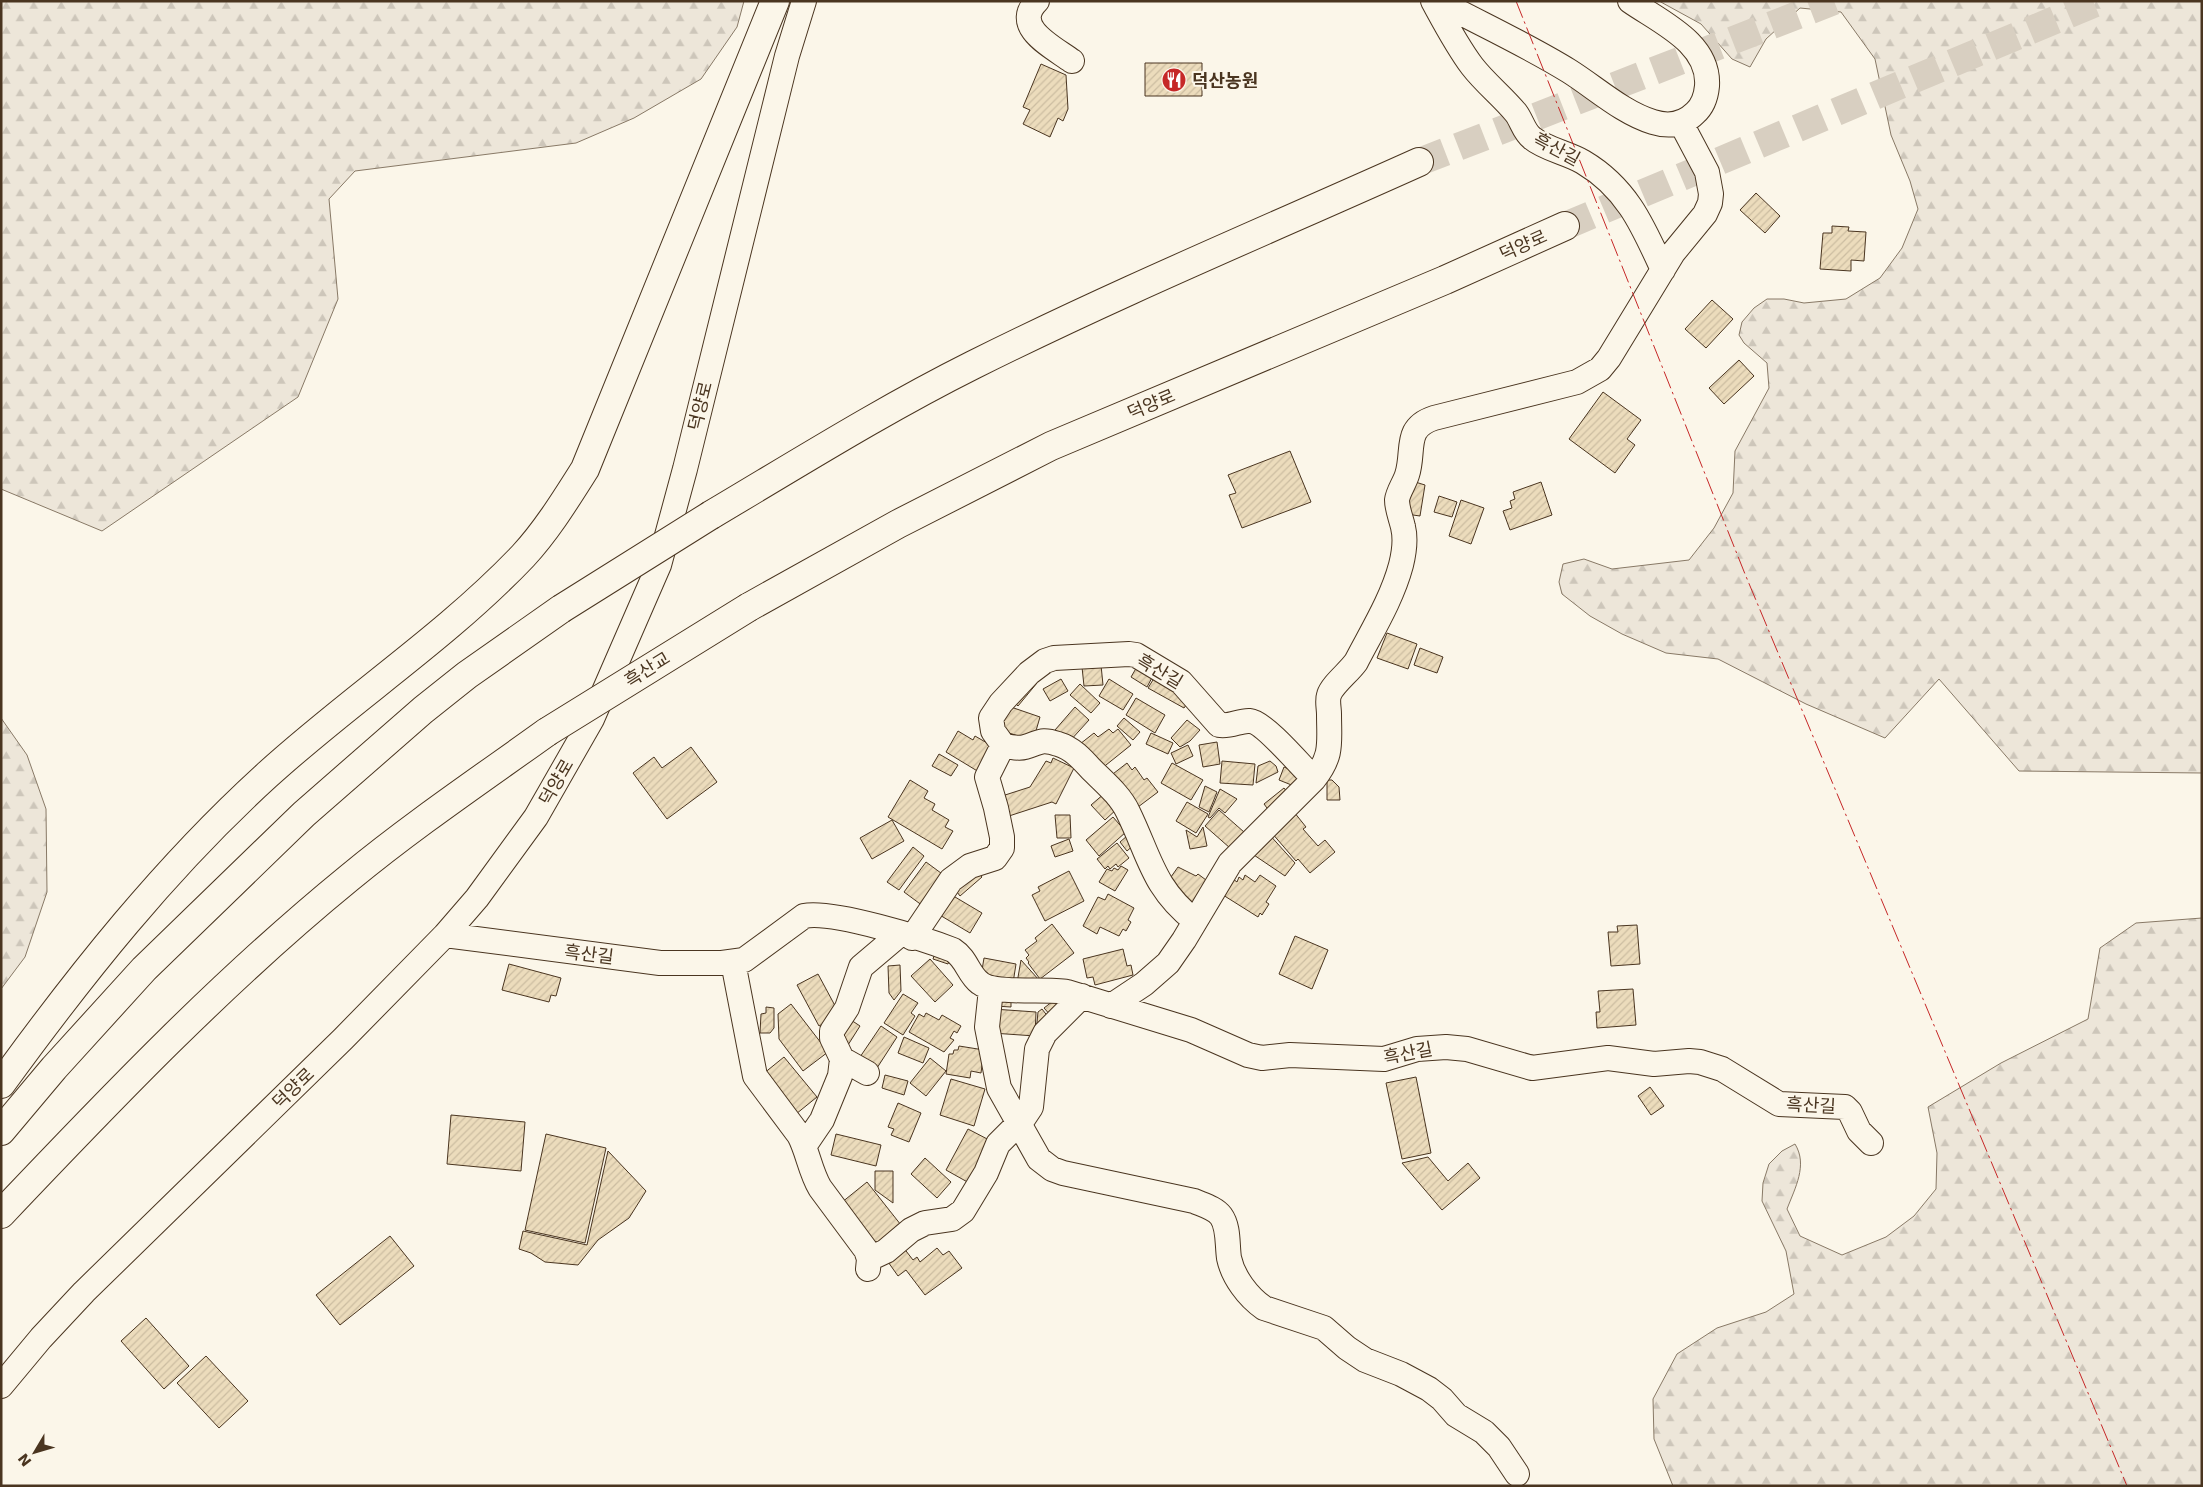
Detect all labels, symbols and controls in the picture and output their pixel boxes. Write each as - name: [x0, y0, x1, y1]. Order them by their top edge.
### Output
- restaurant icon: 덕산농원: [1161, 67, 1187, 93]
- place label: 덕산농원: [1192, 70, 1258, 91]
- street label: 흑산길: [1530, 128, 1584, 170]
- street label: 덕양로: [1496, 225, 1550, 265]
- street label: 덕양로: [684, 379, 716, 433]
- street label: 덕양로: [1124, 385, 1178, 423]
- street label: 흑산교: [620, 647, 674, 691]
- street label: 흑산길: [1133, 649, 1187, 693]
- street label: 덕양로: [534, 755, 578, 809]
- street label: 흑산길: [563, 941, 615, 967]
- street label: 흑산길: [1382, 1038, 1434, 1068]
- street label: 덕양로: [268, 1063, 318, 1113]
- street label: 흑산길: [1786, 1093, 1836, 1117]
- north arrow: [10, 1427, 60, 1477]
- text: N: [15, 1450, 35, 1470]

